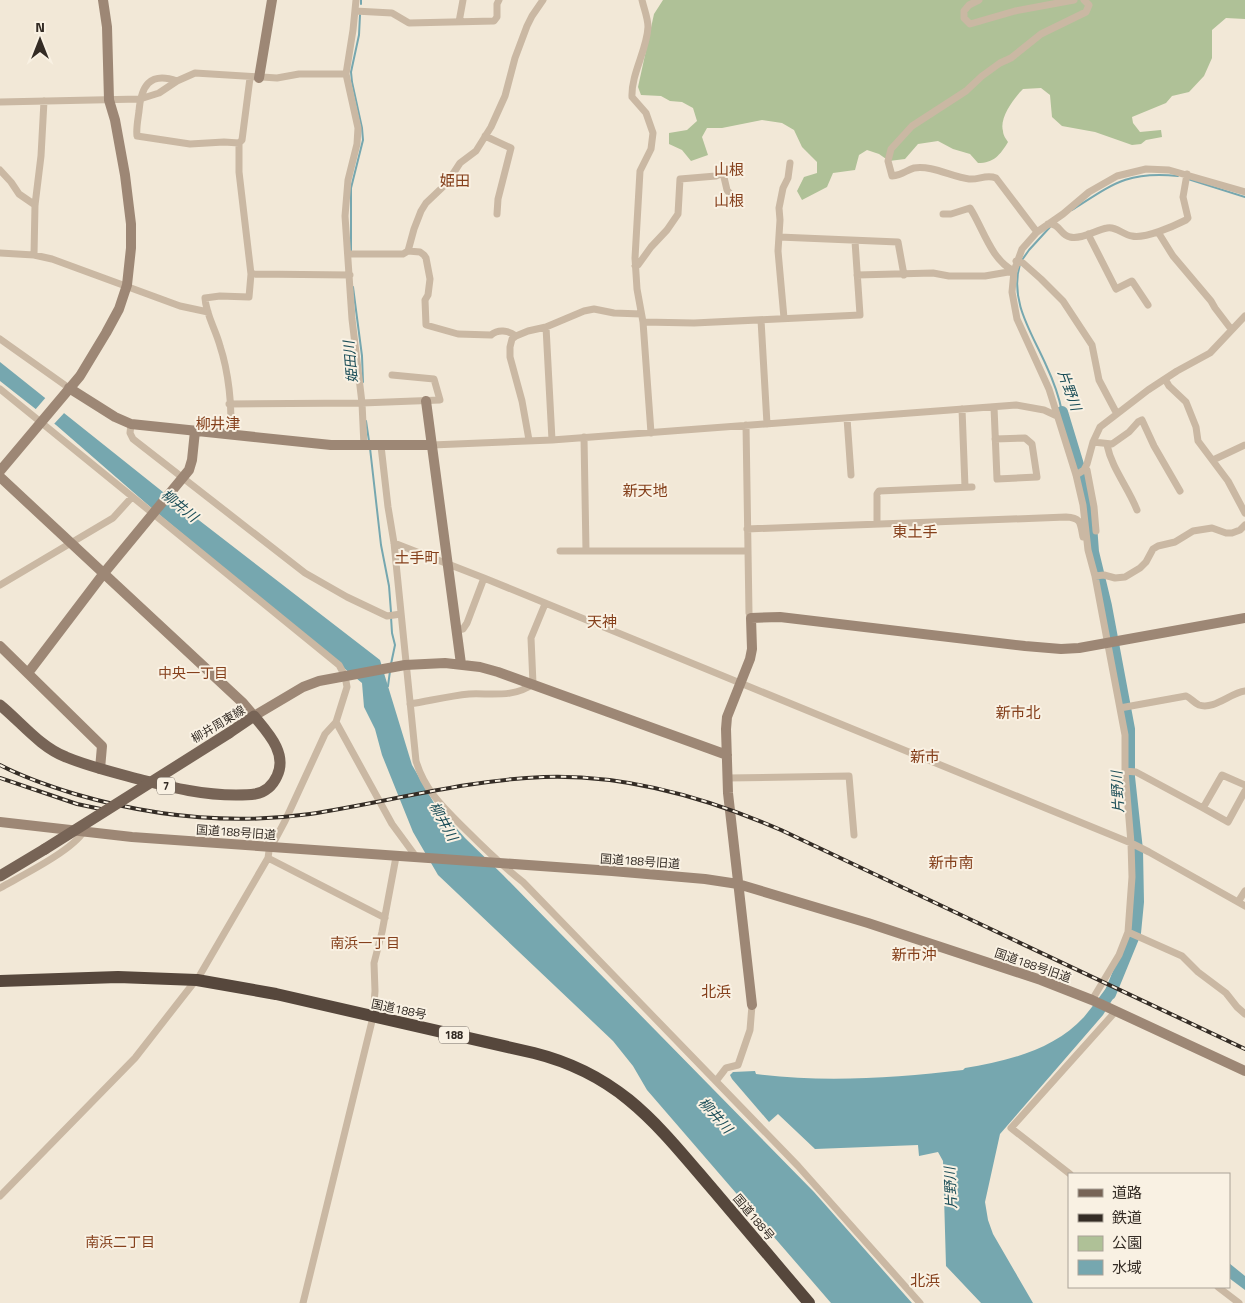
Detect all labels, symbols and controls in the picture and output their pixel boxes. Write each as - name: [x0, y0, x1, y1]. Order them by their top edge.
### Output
- north arrow: [15, 15, 65, 65]
- text: N: [35, 16, 45, 37]
- district label: 山根: [714, 158, 744, 181]
- district label: 姫田: [440, 169, 470, 192]
- district label: 山根: [714, 189, 744, 212]
- water label: 姫田川: [338, 338, 362, 384]
- water label: 片野川: [1053, 367, 1088, 415]
- district label: 柳井津: [195, 412, 241, 435]
- district label: 新天地: [622, 479, 668, 502]
- water label: 柳井川: [157, 484, 204, 528]
- district label: 東土手: [892, 520, 938, 543]
- district label: 土手町: [394, 546, 440, 569]
- district label: 天神: [587, 610, 617, 633]
- district label: 中央一丁目: [158, 662, 228, 683]
- street label: 柳井周東線: [187, 700, 249, 748]
- district label: 新市北: [995, 701, 1041, 724]
- district label: 新市: [910, 745, 940, 768]
- water label: 片野川: [1105, 768, 1129, 814]
- road number: 7: [157, 778, 175, 794]
- water label: 柳井川: [425, 798, 464, 846]
- street label: 国道188号旧道: [195, 820, 277, 844]
- street label: 国道188号旧道: [599, 849, 681, 873]
- district label: 新市南: [928, 851, 974, 874]
- district label: 南浜一丁目: [330, 932, 400, 953]
- district label: 新市沖: [891, 943, 937, 966]
- street label: 国道188号旧道: [992, 943, 1074, 987]
- district label: 北浜: [701, 980, 731, 1003]
- street label: 国道188号: [370, 994, 428, 1024]
- road number: 188: [439, 1026, 469, 1044]
- water label: 柳井川: [694, 1092, 739, 1139]
- water label: 片野川: [938, 1164, 962, 1210]
- legend: [1068, 1173, 1230, 1288]
- text: 道路: [1112, 1181, 1142, 1204]
- street label: 国道188号: [729, 1189, 779, 1245]
- text: 鉄道: [1112, 1206, 1142, 1229]
- district label: 南浜二丁目: [85, 1231, 155, 1252]
- text: 公園: [1112, 1231, 1142, 1254]
- text: 水域: [1112, 1256, 1142, 1279]
- district label: 北浜: [910, 1269, 940, 1292]

